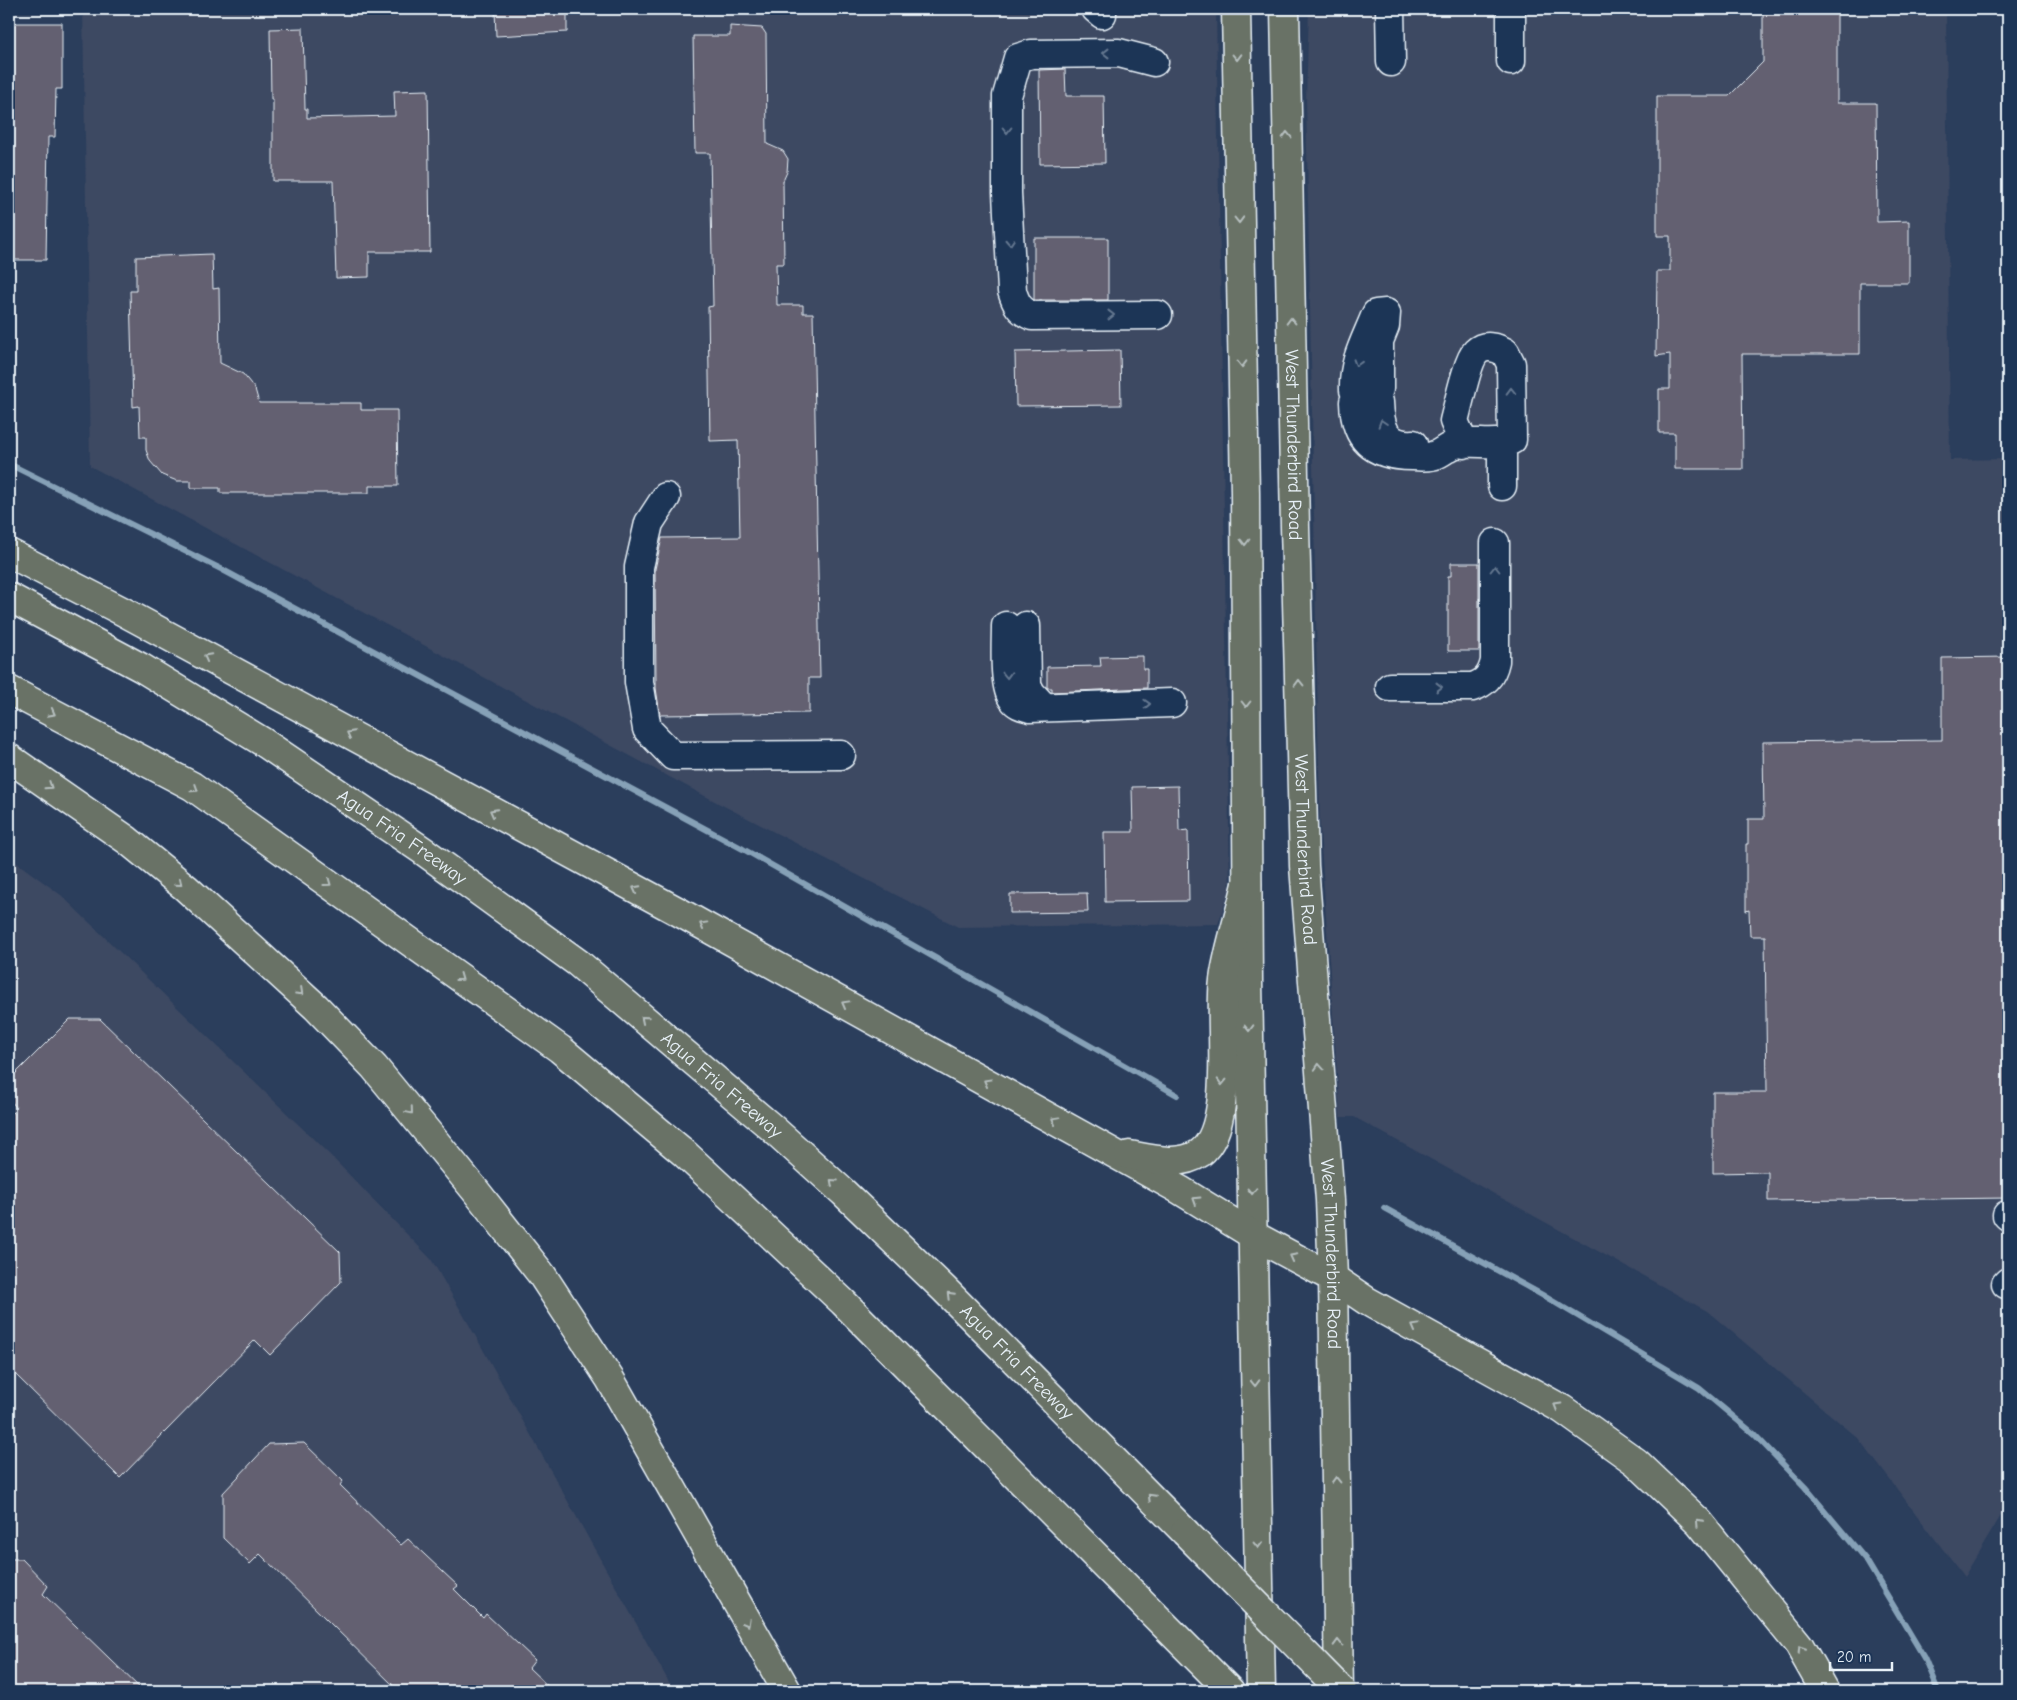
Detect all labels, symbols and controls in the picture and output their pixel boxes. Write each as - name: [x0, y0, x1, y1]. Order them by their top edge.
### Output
- one-way arrow: [1102, 48, 1110, 58]
- one-way arrow: [1232, 54, 1242, 62]
- one-way arrow: [1002, 126, 1012, 134]
- one-way arrow: [1282, 131, 1293, 139]
- one-way arrow: [1234, 216, 1244, 224]
- one-way arrow: [1004, 238, 1015, 246]
- one-way arrow: [1108, 310, 1115, 320]
- one-way arrow: [1286, 316, 1296, 324]
- street label: West Thunderbird Road: [1281, 349, 1306, 541]
- one-way arrow: [1352, 358, 1362, 367]
- one-way arrow: [1237, 360, 1247, 368]
- one-way arrow: [1506, 387, 1516, 395]
- one-way arrow: [1378, 420, 1388, 428]
- one-way arrow: [1240, 538, 1250, 546]
- one-way arrow: [1490, 565, 1500, 573]
- one-way arrow: [203, 653, 212, 663]
- one-way arrow: [1002, 671, 1013, 679]
- one-way arrow: [1294, 678, 1304, 686]
- one-way arrow: [1436, 682, 1443, 692]
- one-way arrow: [1144, 699, 1152, 709]
- one-way arrow: [1241, 701, 1251, 709]
- one-way arrow: [47, 707, 56, 717]
- one-way arrow: [346, 731, 355, 741]
- street label: West Thunderbird Road: [1290, 754, 1321, 946]
- one-way arrow: [43, 780, 53, 789]
- one-way arrow: [190, 783, 199, 792]
- street label: Agua Fria Freeway: [333, 785, 471, 890]
- one-way arrow: [489, 808, 498, 818]
- one-way arrow: [174, 877, 183, 886]
- one-way arrow: [322, 877, 332, 886]
- one-way arrow: [632, 885, 641, 895]
- one-way arrow: [699, 921, 708, 931]
- one-way arrow: [454, 972, 464, 981]
- one-way arrow: [294, 986, 303, 995]
- one-way arrow: [842, 1000, 851, 1010]
- one-way arrow: [640, 1016, 649, 1025]
- one-way arrow: [1243, 1025, 1254, 1033]
- street label: Agua Fria Freeway: [656, 1027, 787, 1143]
- one-way arrow: [1314, 1063, 1325, 1071]
- one-way arrow: [1217, 1078, 1227, 1086]
- one-way arrow: [984, 1079, 993, 1089]
- one-way arrow: [404, 1105, 413, 1114]
- one-way arrow: [1051, 1116, 1060, 1126]
- street label: West Thunderbird Road: [1316, 1158, 1345, 1349]
- one-way arrow: [829, 1179, 838, 1188]
- one-way arrow: [1246, 1187, 1257, 1195]
- one-way arrow: [1193, 1197, 1202, 1207]
- one-way arrow: [1289, 1253, 1298, 1263]
- one-way arrow: [947, 1292, 956, 1301]
- street label: Agua Fria Freeway: [955, 1300, 1079, 1425]
- one-way arrow: [1411, 1323, 1420, 1333]
- one-way arrow: [1250, 1379, 1260, 1387]
- one-way arrow: [1553, 1403, 1562, 1413]
- one-way arrow: [1331, 1476, 1341, 1484]
- one-way arrow: [1148, 1494, 1157, 1503]
- one-way arrow: [1696, 1519, 1705, 1528]
- one-way arrow: [1253, 1541, 1264, 1549]
- one-way arrow: [741, 1617, 751, 1626]
- one-way arrow: [1333, 1638, 1343, 1646]
- scale bar: [1830, 1640, 1892, 1672]
- one-way arrow: [1797, 1645, 1807, 1654]
- text: 20 m: [1837, 1648, 1871, 1666]

